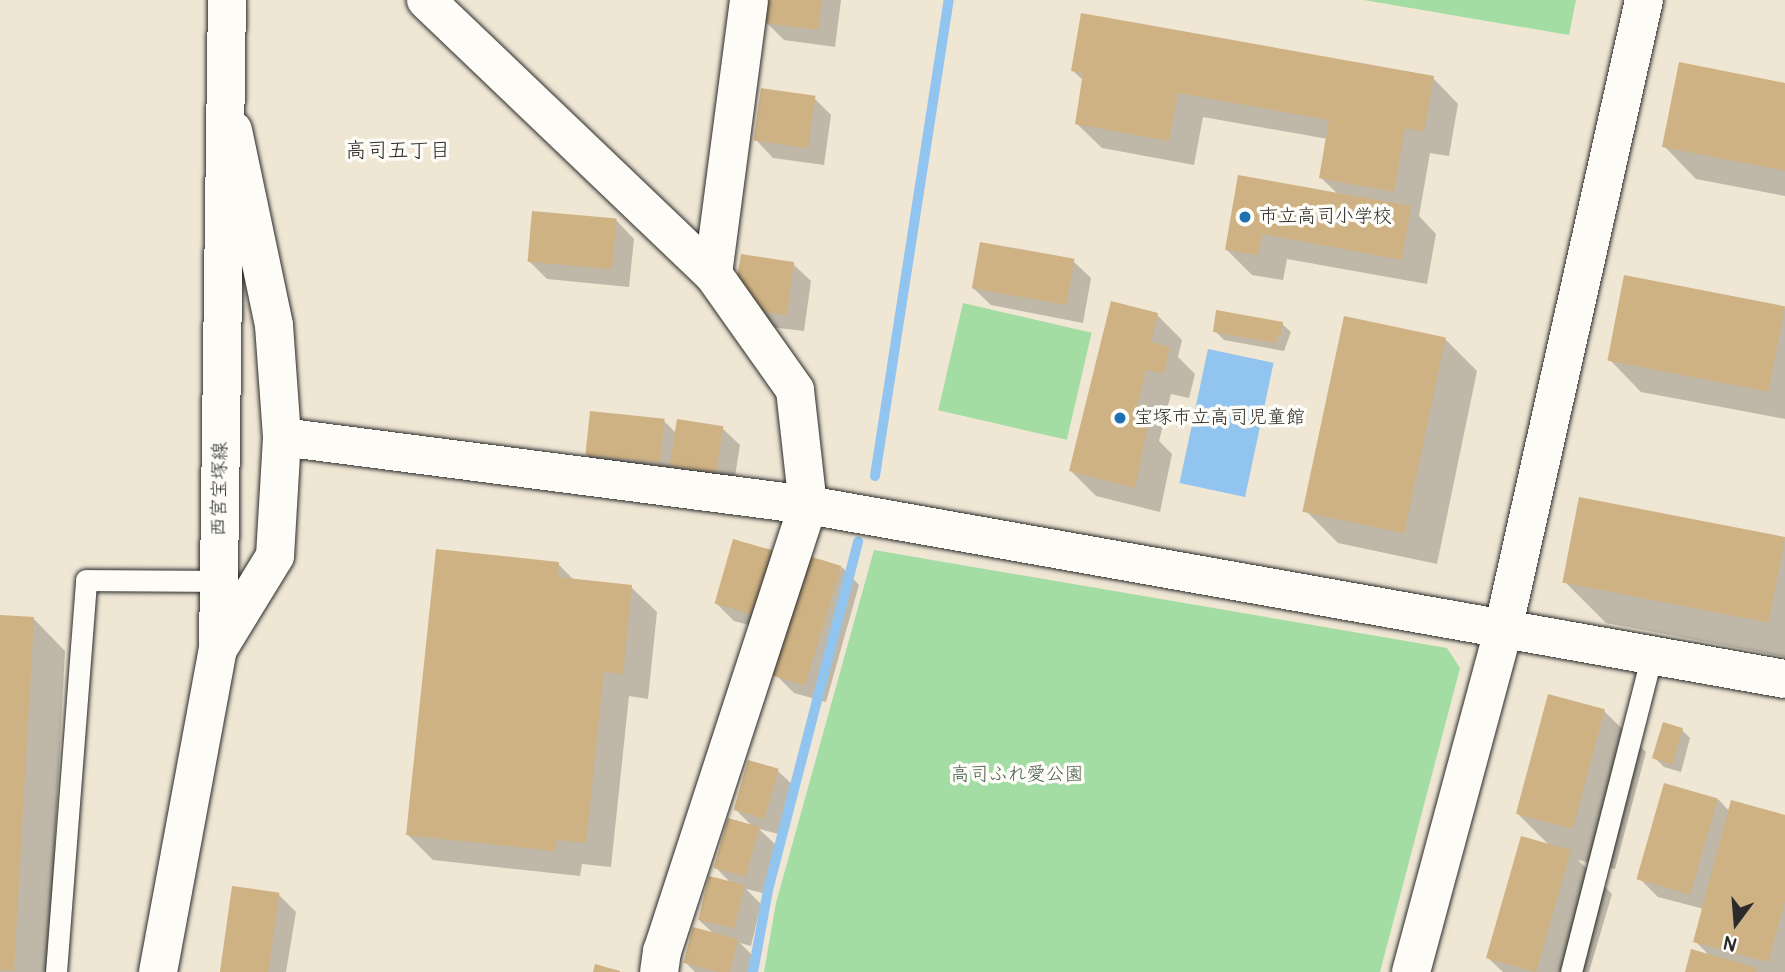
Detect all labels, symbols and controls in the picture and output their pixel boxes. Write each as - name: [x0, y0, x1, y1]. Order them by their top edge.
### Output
- district label: 高司五丁目: [346, 138, 450, 164]
- place label: 市立高司小学校: [1259, 206, 1392, 228]
- marker: 市立高司小学校: [1237, 209, 1253, 225]
- place label: 宝塚市立高司児童館: [1134, 407, 1305, 429]
- marker: 宝塚市立高司児童館: [1112, 410, 1128, 426]
- street label: 西宮宝塚線: [208, 441, 232, 537]
- park label: 高司ふれ愛公園: [951, 764, 1083, 786]
- north arrow: [1701, 888, 1771, 958]
- text: N: [1721, 930, 1740, 956]

